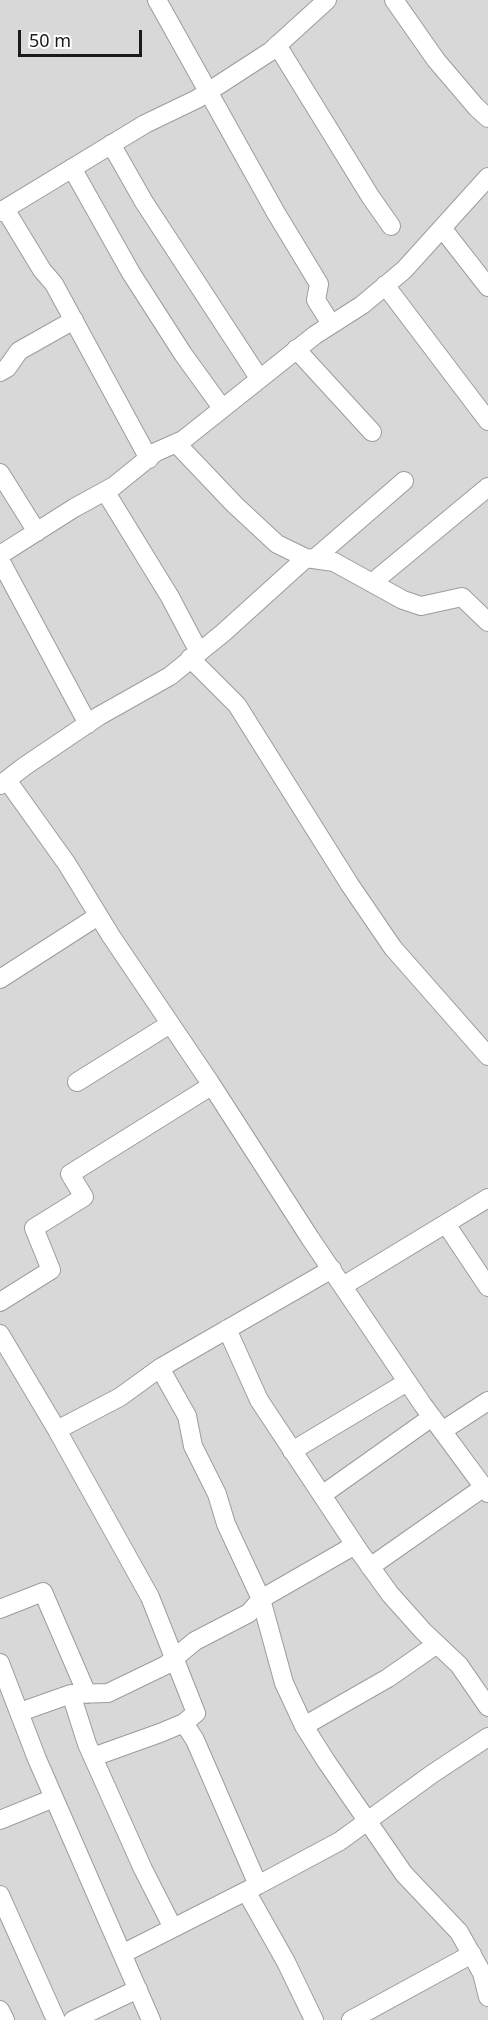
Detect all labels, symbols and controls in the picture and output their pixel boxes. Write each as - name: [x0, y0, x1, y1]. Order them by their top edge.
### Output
- scale bar: [21, 18, 146, 56]
- text: 50 m: [29, 28, 71, 52]

